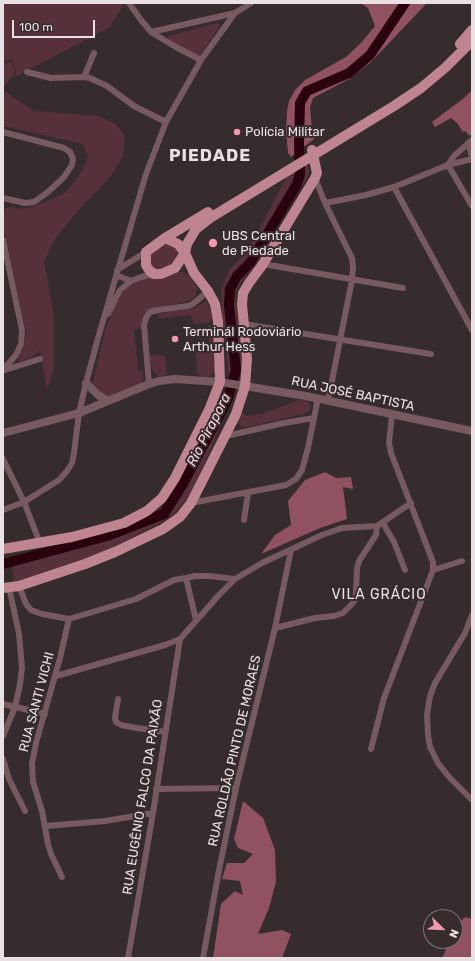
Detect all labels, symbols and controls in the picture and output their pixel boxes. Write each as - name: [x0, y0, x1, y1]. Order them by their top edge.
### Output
- scale bar: [14, 12, 97, 38]
- text: 100 m: [19, 20, 53, 34]
- place label: Polícia Militar: [245, 124, 325, 140]
- marker: Polícia Militar: [232, 127, 242, 137]
- district label: PIEDADE: [169, 146, 251, 166]
- place label: UBS Central de Piedade: [222, 228, 295, 259]
- marker: UBS Central de Piedade: [207, 237, 219, 249]
- place label: Terminál Rodoviário Arthur Hess: [183, 324, 302, 355]
- marker: Terminál Rodoviário Arthur Hess: [170, 334, 180, 344]
- street label: RUA JOSÉ BAPTISTA: [290, 373, 416, 415]
- water label: Rio Pirapora: [183, 391, 235, 469]
- district label: VILA GRÁCIO: [331, 587, 427, 603]
- street label: RUA SANTI VICHI: [16, 650, 58, 754]
- street label: RUA ROLDÃO PINTO DE MORAES: [205, 654, 265, 848]
- street label: RUA EUGÊNIO FALCO DA PAIXÃO: [120, 698, 166, 896]
- north arrow: [423, 909, 463, 949]
- text: N: [446, 927, 461, 940]

